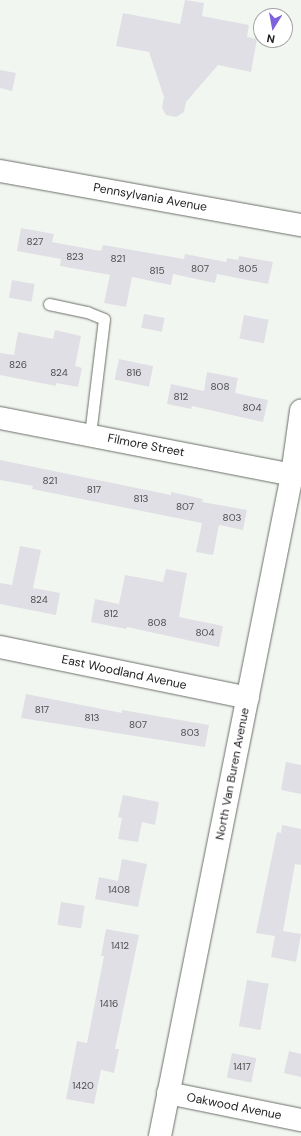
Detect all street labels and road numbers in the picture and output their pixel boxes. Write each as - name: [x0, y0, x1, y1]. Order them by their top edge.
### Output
- street label: Pennsylvania Avenue: [92, 181, 208, 215]
- street label: Filmore Street: [106, 431, 186, 461]
- street label: East Woodland Avenue: [60, 653, 188, 693]
- street label: North Van Buren Avenue: [213, 707, 253, 841]
- street label: Oakwood Avenue: [185, 1091, 283, 1123]

